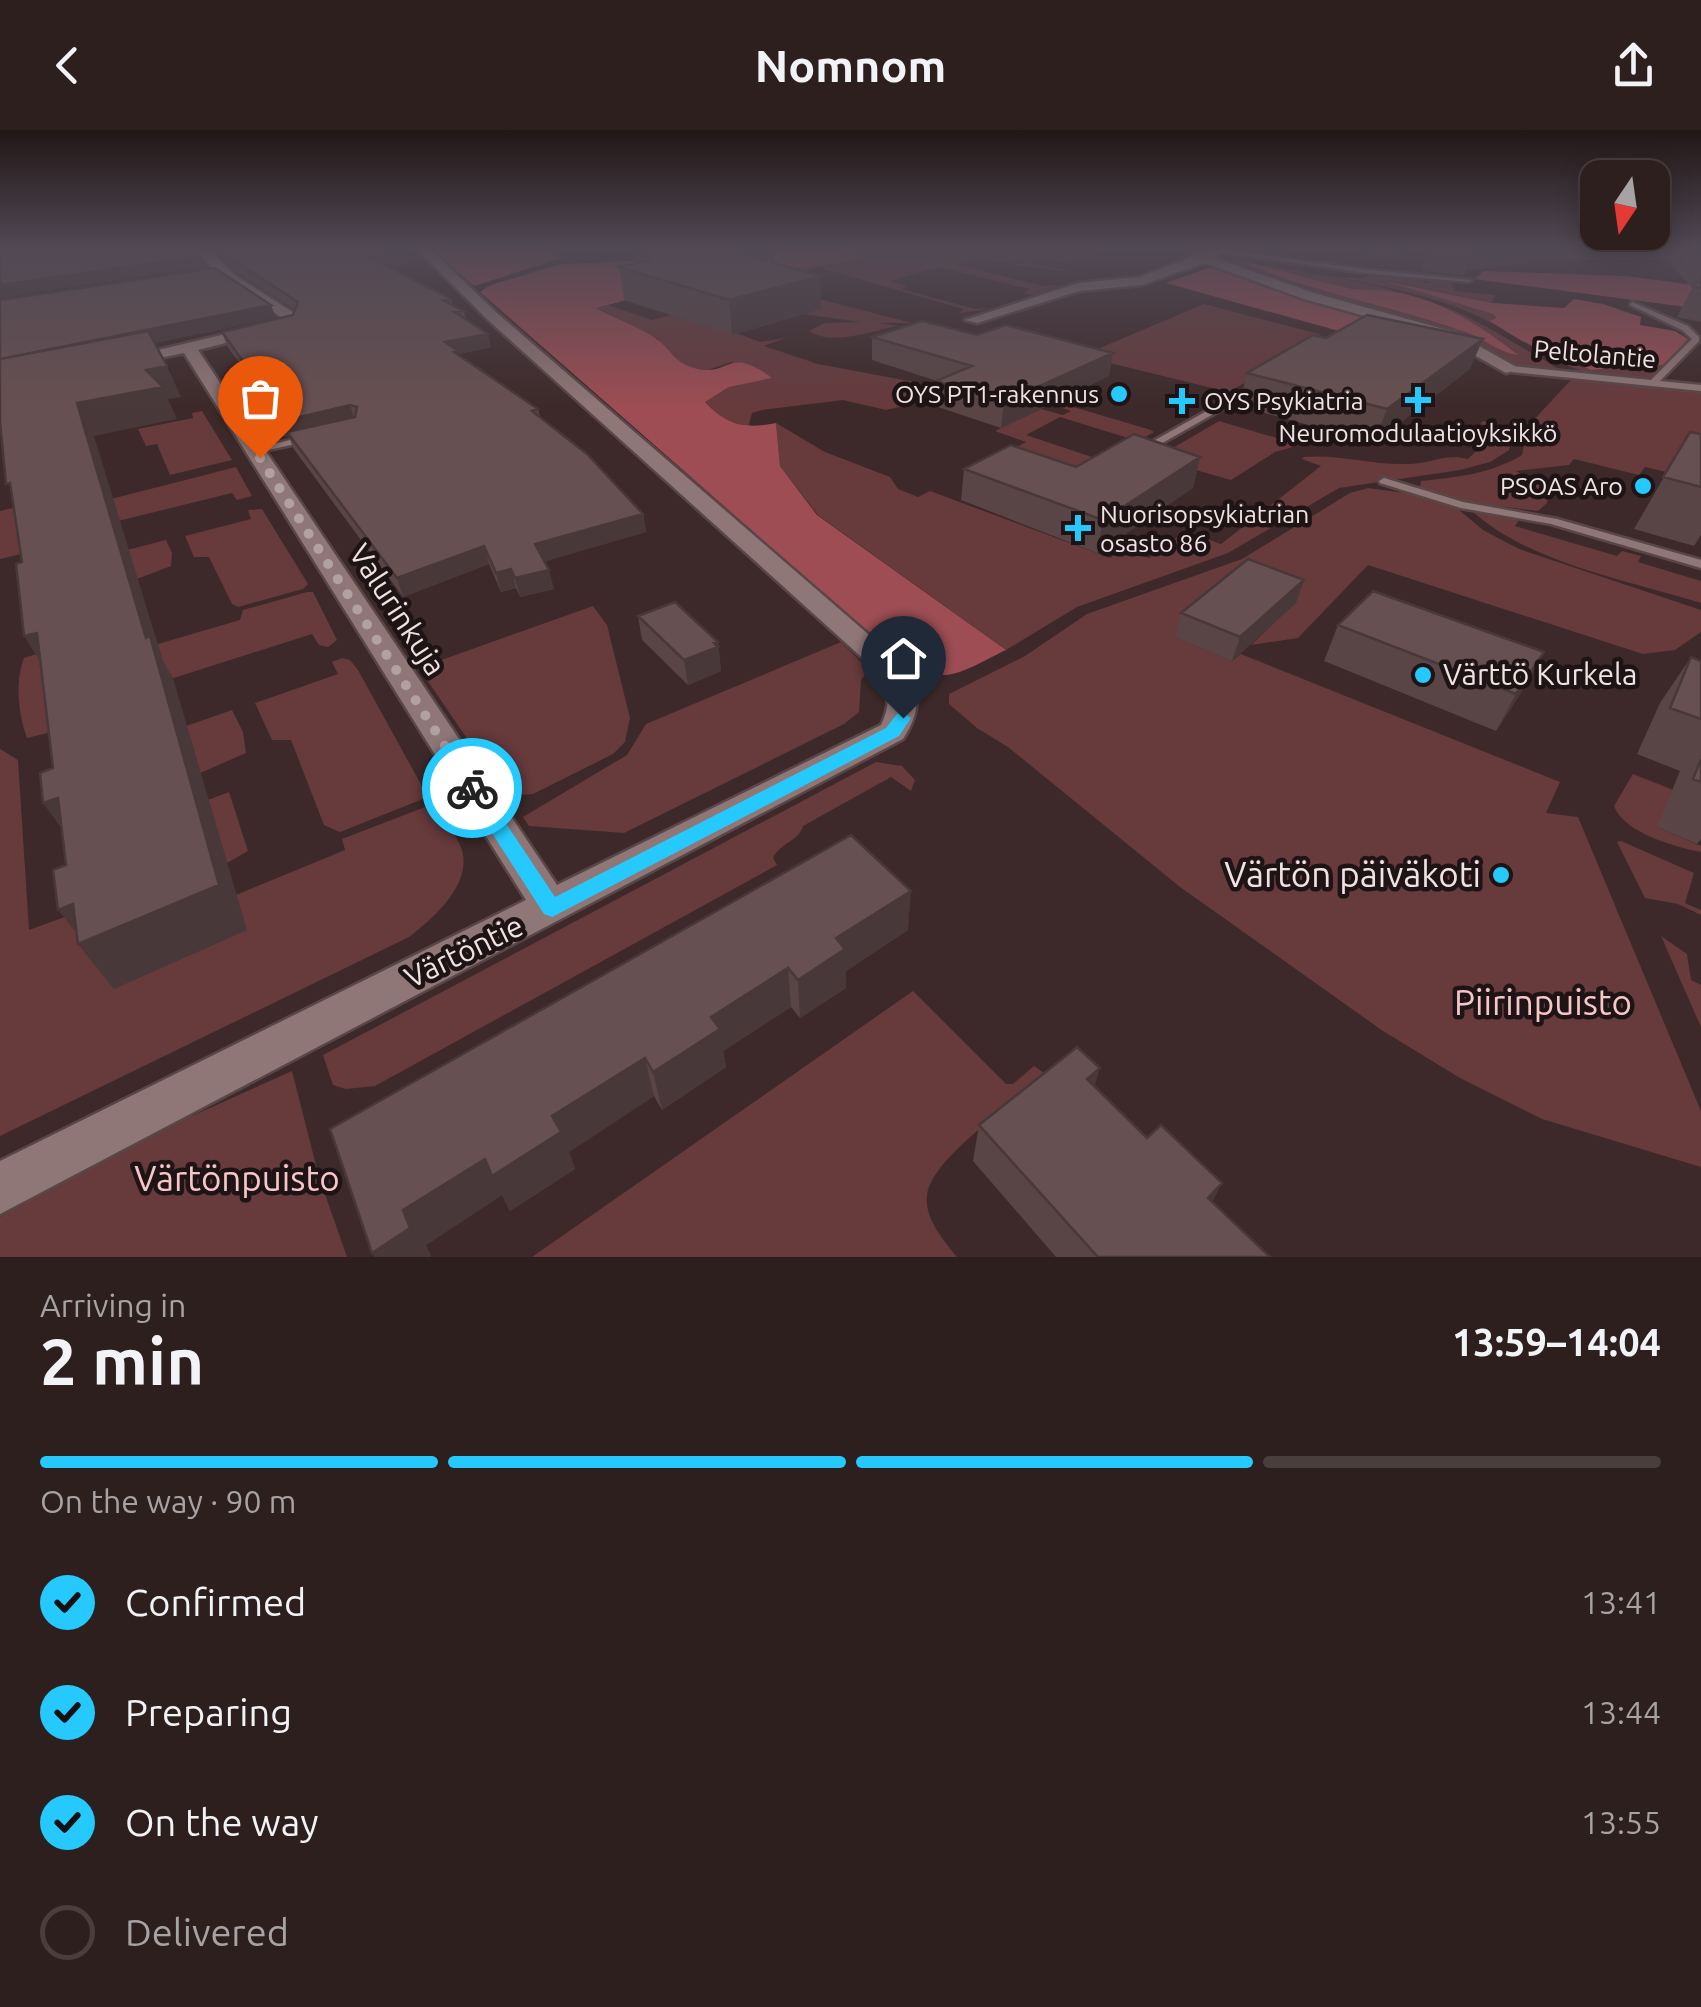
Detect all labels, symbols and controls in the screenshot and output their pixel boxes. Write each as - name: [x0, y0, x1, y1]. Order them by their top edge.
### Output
- icon: back: [40, 38, 95, 93]
- icon: share: [1606, 38, 1661, 93]
- text: Nomnom: [755, 40, 946, 91]
- north arrow: [1580, 160, 1670, 250]
- map controls: [1580, 160, 1670, 250]
- street label: Peltolantie: [1533, 335, 1657, 373]
- pin: [218, 356, 303, 459]
- icon: bag: [233, 371, 288, 426]
- place label: OYS PT1-rakennus: [895, 380, 1099, 408]
- marker: OYS PT1-rakennus: [1108, 383, 1130, 405]
- place label: OYS Psykiatria: [1204, 387, 1364, 415]
- marker: Neuromodulaatioyksikkö: [1405, 387, 1431, 413]
- marker: OYS Psykiatria: [1169, 388, 1195, 414]
- place label: Neuromodulaatioyksikkö: [1279, 419, 1557, 447]
- place label: PSOAS Aro: [1500, 472, 1623, 500]
- marker: PSOAS Aro: [1632, 475, 1654, 497]
- place label: Nuorisopsykiatrian osasto 86: [1100, 500, 1309, 557]
- marker: Nuorisopsykiatrian osasto 86: [1065, 515, 1091, 541]
- street label: Valurinkuja: [343, 537, 453, 681]
- pin: [861, 616, 946, 719]
- icon: home: [876, 631, 931, 686]
- place label: Värttö Kurkela: [1443, 657, 1637, 691]
- marker: Värttö Kurkela: [1412, 664, 1434, 686]
- courier: [422, 738, 522, 838]
- icon: bike: [445, 761, 500, 816]
- place label: Värtön päiväkoti: [1224, 854, 1481, 894]
- marker: Värtön päiväkoti: [1490, 864, 1512, 886]
- street label: Värtöntie: [399, 908, 528, 994]
- park label: Piirinpuisto: [1454, 982, 1632, 1022]
- park label: Värtönpuisto: [134, 1158, 340, 1198]
- text: Arriving in: [40, 1287, 186, 1323]
- text: 13:59–14:04: [1452, 1321, 1661, 1363]
- text: 2 min: [40, 1324, 204, 1397]
- text: On the way · 90 m: [40, 1483, 296, 1519]
- icon: check: [40, 1575, 95, 1630]
- text: Confirmed: [125, 1581, 306, 1623]
- text: 13:41: [1581, 1584, 1661, 1620]
- icon: check: [40, 1685, 95, 1740]
- text: Preparing: [125, 1691, 292, 1733]
- text: 13:44: [1581, 1694, 1661, 1730]
- icon: check: [40, 1795, 95, 1850]
- text: On the way: [125, 1801, 318, 1843]
- text: 13:55: [1581, 1804, 1661, 1840]
- text: Delivered: [125, 1911, 289, 1953]

